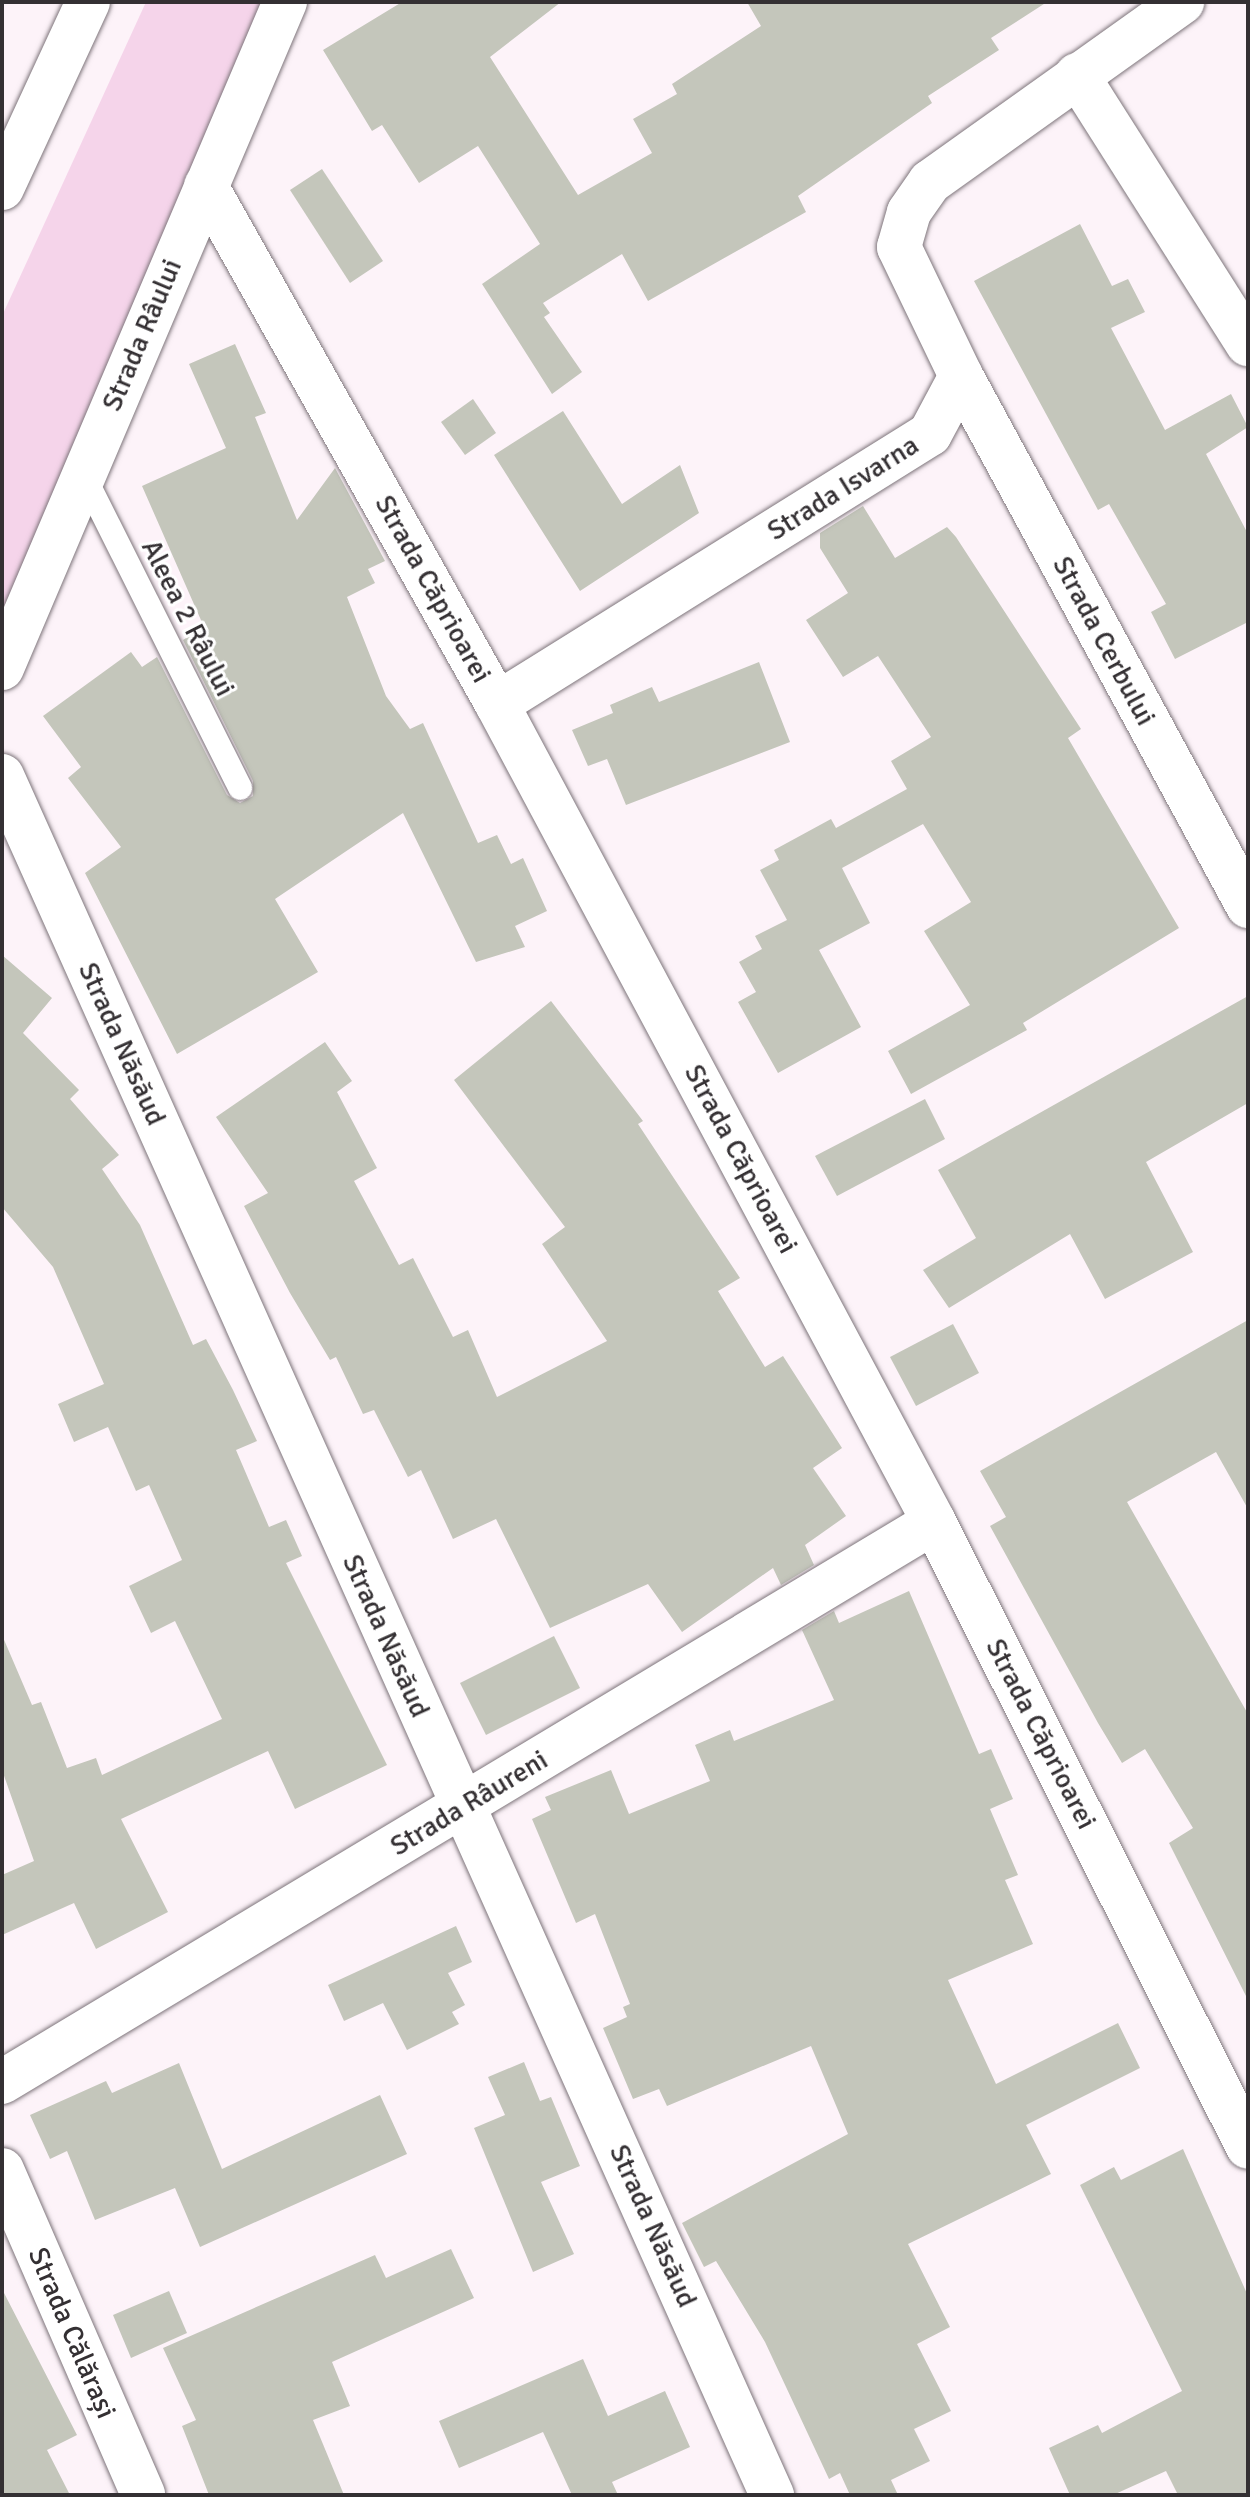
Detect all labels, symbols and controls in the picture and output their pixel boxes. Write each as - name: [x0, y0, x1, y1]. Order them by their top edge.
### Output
- street label: Strada Râului: [95, 254, 189, 416]
- street label: Strada Isvarna: [761, 428, 925, 548]
- street label: Strada Căprioarei: [368, 489, 498, 689]
- street label: Aleea 2 Râului: [134, 534, 242, 702]
- street label: Strada Cerbului: [1045, 551, 1163, 731]
- street label: Strada Năsăud: [71, 957, 173, 1131]
- street label: Strada Căprioarei: [677, 1059, 805, 1259]
- street label: Strada Năsăud: [335, 1549, 437, 1723]
- street label: Strada Căprioarei: [979, 1633, 1103, 1835]
- street label: Strada Râureni: [384, 1743, 554, 1863]
- street label: Strada Năsăud: [602, 2139, 704, 2313]
- street label: Strada Călărași: [21, 2243, 123, 2423]

